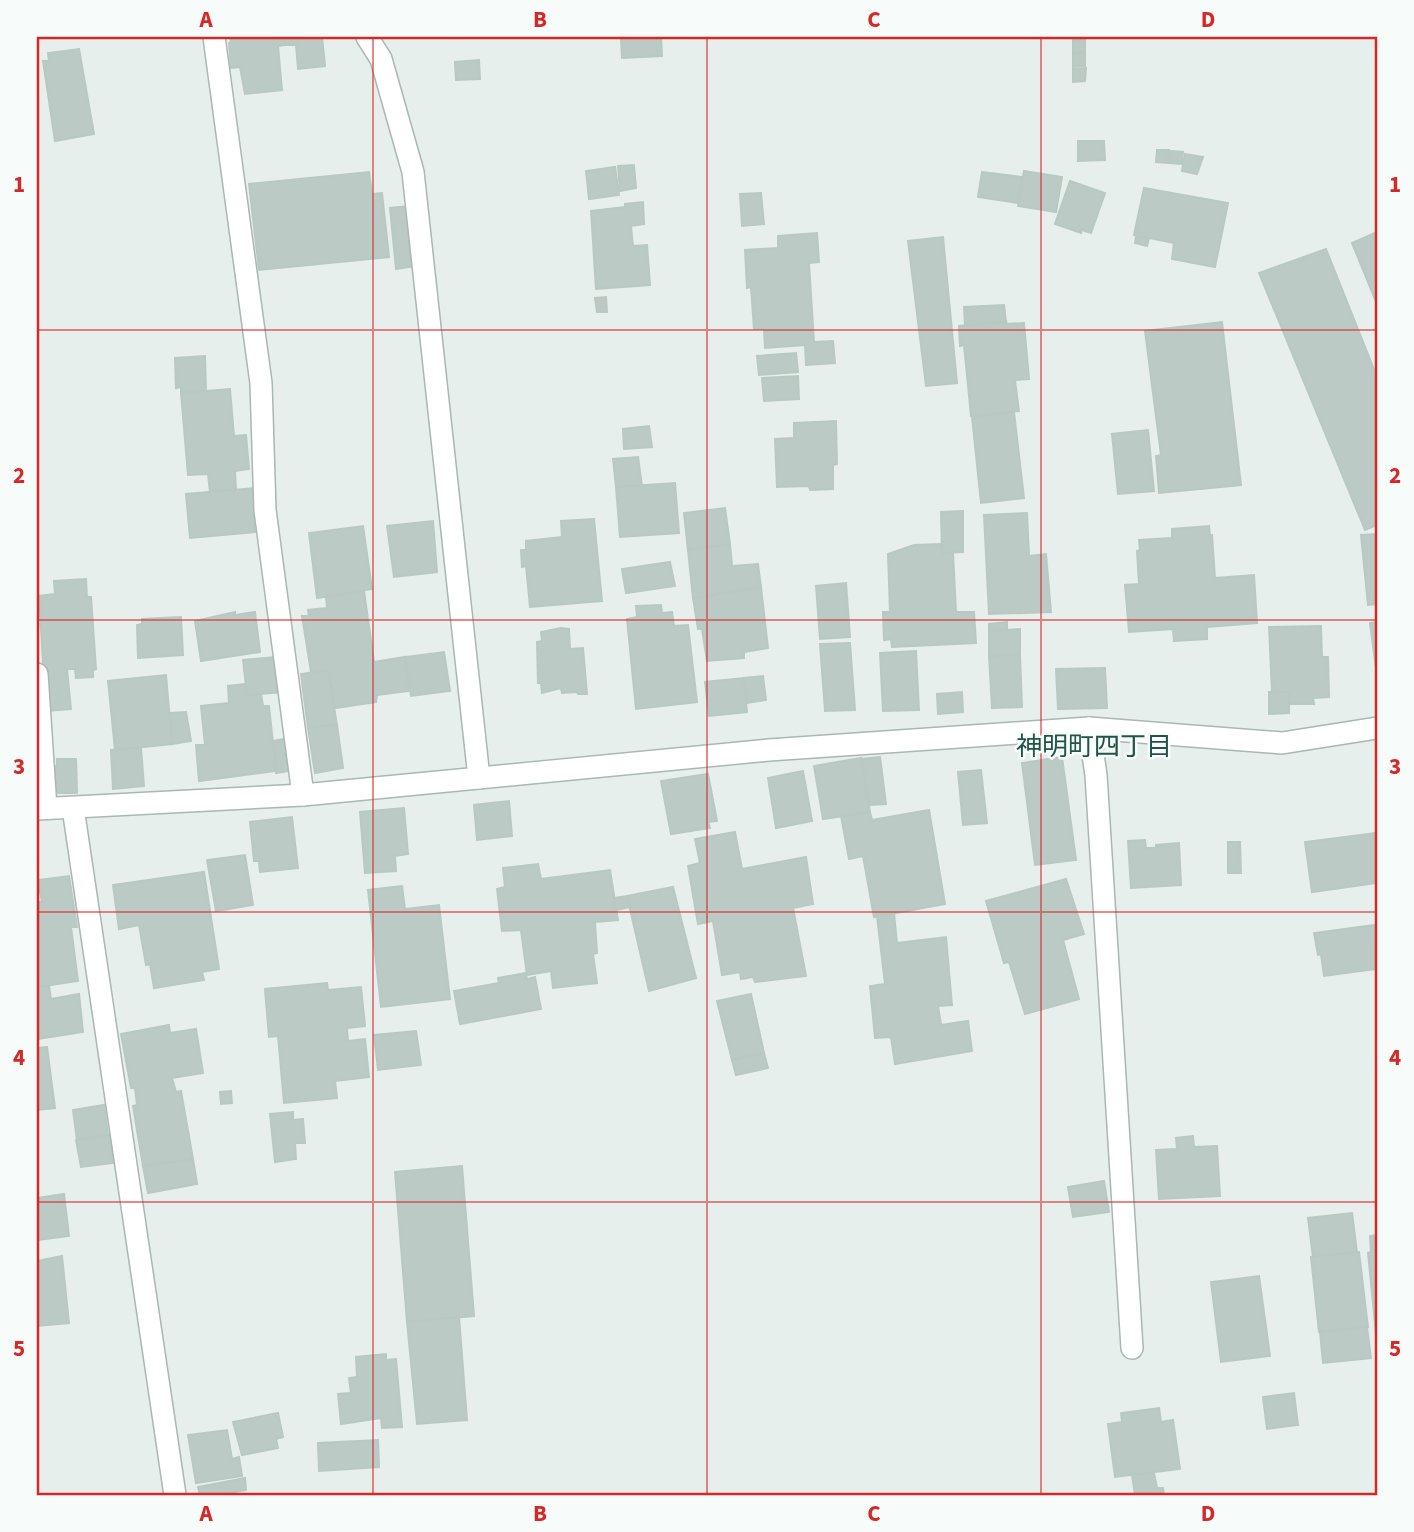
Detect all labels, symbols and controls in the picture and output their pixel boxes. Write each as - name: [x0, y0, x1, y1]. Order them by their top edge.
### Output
- text: A: [198, 3, 213, 36]
- text: B: [533, 3, 547, 36]
- text: C: [867, 3, 881, 36]
- text: D: [1201, 3, 1215, 36]
- text: 1: [13, 168, 25, 201]
- text: 1: [1389, 168, 1401, 201]
- text: 2: [13, 459, 25, 492]
- text: 2: [1389, 459, 1401, 492]
- district label: 神明町四丁目: [1016, 728, 1172, 765]
- text: 3: [13, 750, 25, 783]
- text: 3: [1389, 750, 1401, 783]
- text: 4: [13, 1041, 25, 1074]
- text: 4: [1389, 1041, 1401, 1074]
- text: 5: [13, 1332, 25, 1365]
- text: 5: [1389, 1332, 1401, 1365]
- text: A: [198, 1497, 213, 1530]
- text: B: [533, 1497, 547, 1530]
- text: C: [867, 1497, 881, 1530]
- text: D: [1201, 1497, 1215, 1530]

